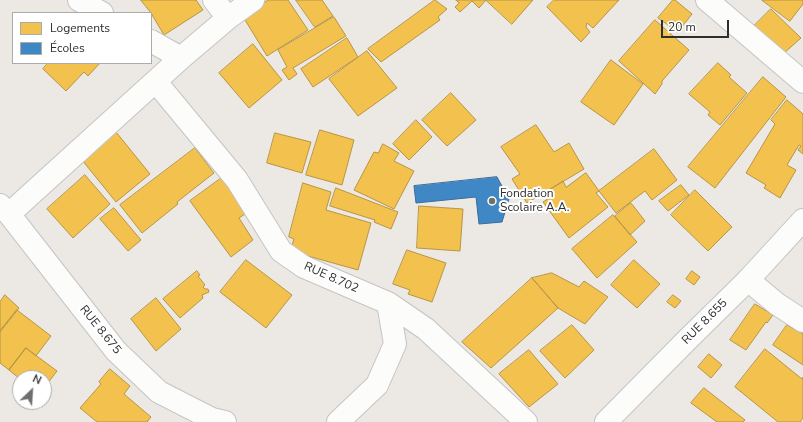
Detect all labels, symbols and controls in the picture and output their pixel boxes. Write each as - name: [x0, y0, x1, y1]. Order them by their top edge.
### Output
- legend: [12, 12, 152, 64]
- scale bar: [663, 12, 731, 38]
- text: 20 m: [668, 19, 696, 35]
- text: Logements: [50, 20, 110, 36]
- text: Écoles: [50, 40, 85, 56]
- place label: Fondation Scolaire A.A.: [500, 187, 570, 215]
- marker: Fondation Scolaire A.A.: [487, 196, 497, 206]
- street label: RUE 8.702: [301, 260, 361, 296]
- street label: RUE 8.655: [679, 296, 731, 348]
- street label: RUE 8.675: [76, 303, 124, 357]
- north arrow: [12, 370, 52, 410]
- text: N: [30, 371, 44, 388]

